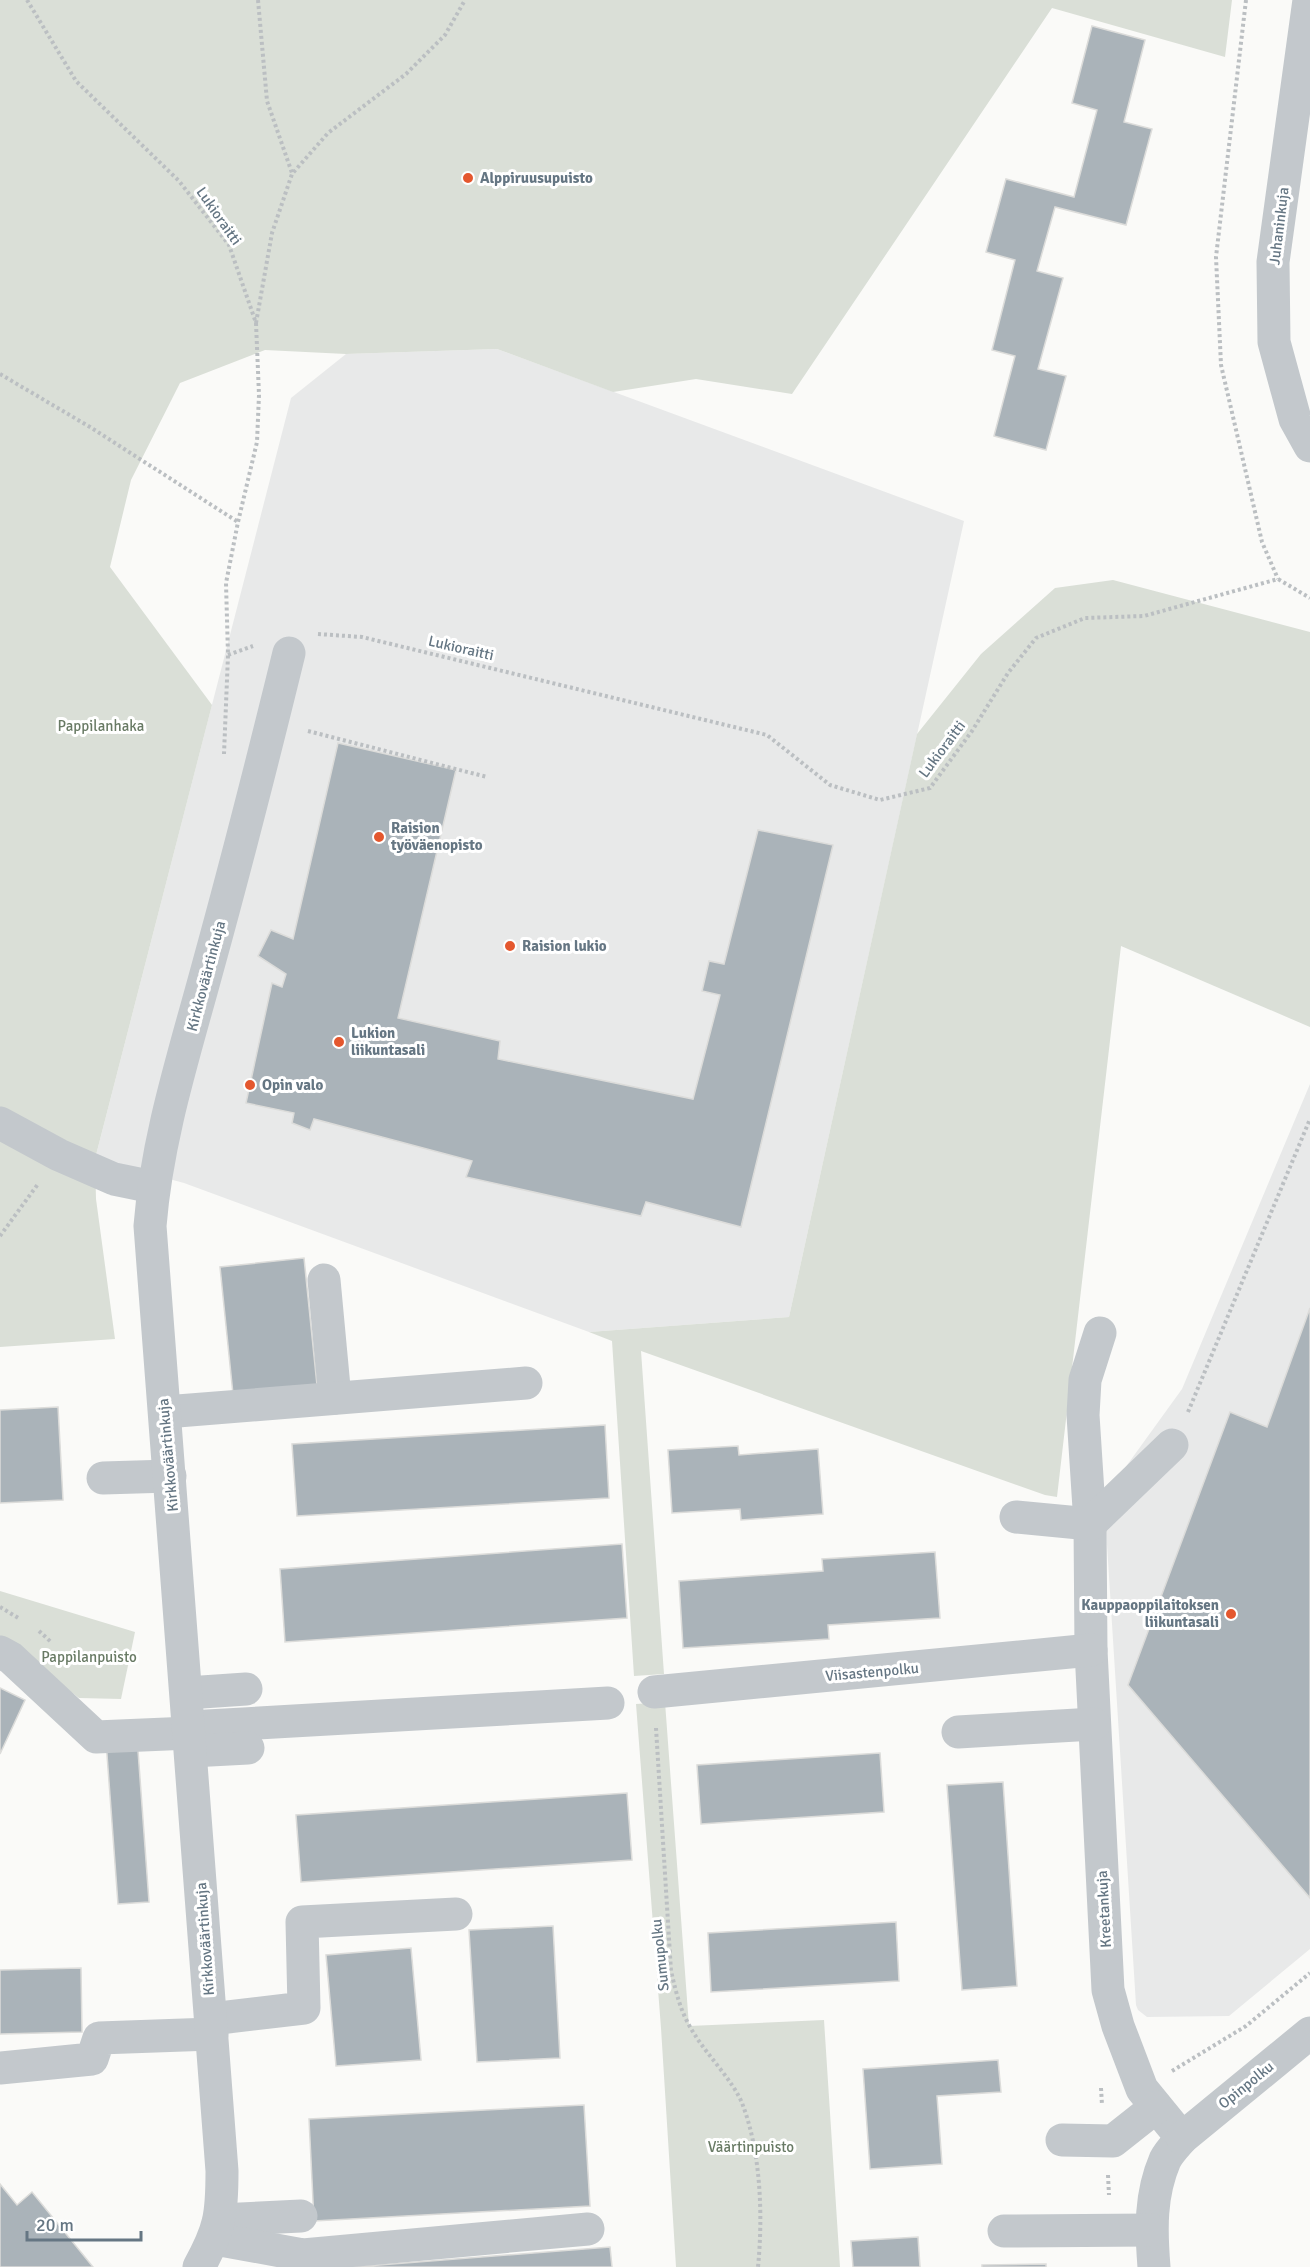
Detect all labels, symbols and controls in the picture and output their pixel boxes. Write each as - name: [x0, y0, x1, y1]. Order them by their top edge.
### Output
- place label: Alppiruusupuisto: [480, 169, 593, 187]
- marker: Alppiruusupuisto: [461, 171, 475, 185]
- street label: Lukioraitti: [193, 184, 245, 248]
- street label: Juhaninkuja: [1265, 186, 1293, 266]
- street label: Lukioraitti: [426, 632, 496, 664]
- park label: Pappilanhaka: [58, 717, 144, 735]
- street label: Lukioraitti: [915, 717, 969, 781]
- place label: Raision työväenopisto: [390, 819, 483, 854]
- marker: Raision työväenopisto: [372, 830, 386, 844]
- street label: Kirkkoväärtinkuja: [183, 919, 229, 1033]
- place label: Raision lukio: [522, 937, 607, 955]
- marker: Raision lukio: [503, 939, 517, 953]
- place label: Lukion liikuntasali: [351, 1024, 425, 1059]
- marker: Lukion liikuntasali: [332, 1035, 346, 1049]
- place label: Opin valo: [262, 1076, 323, 1094]
- marker: Opin valo: [243, 1078, 257, 1092]
- street label: Kirkkoväärtinkuja: [154, 1398, 182, 1512]
- place label: Kauppaoppilaitoksen liikuntasali: [1081, 1596, 1219, 1631]
- marker: Kauppaoppilaitoksen liikuntasali: [1224, 1607, 1238, 1621]
- park label: Pappilanpuisto: [41, 1648, 137, 1666]
- street label: Viisastenpolku: [824, 1659, 920, 1685]
- street label: Kreetankuja: [1093, 1870, 1115, 1948]
- street label: Kirkkoväärtinkuja: [192, 1882, 218, 1996]
- street label: Sumupolku: [647, 1918, 673, 1992]
- street label: Opinpolku: [1215, 2057, 1277, 2113]
- park label: Väärtinpuisto: [708, 2138, 794, 2156]
- scale bar: [27, 2204, 141, 2242]
- text: 20 m: [36, 2214, 74, 2236]

